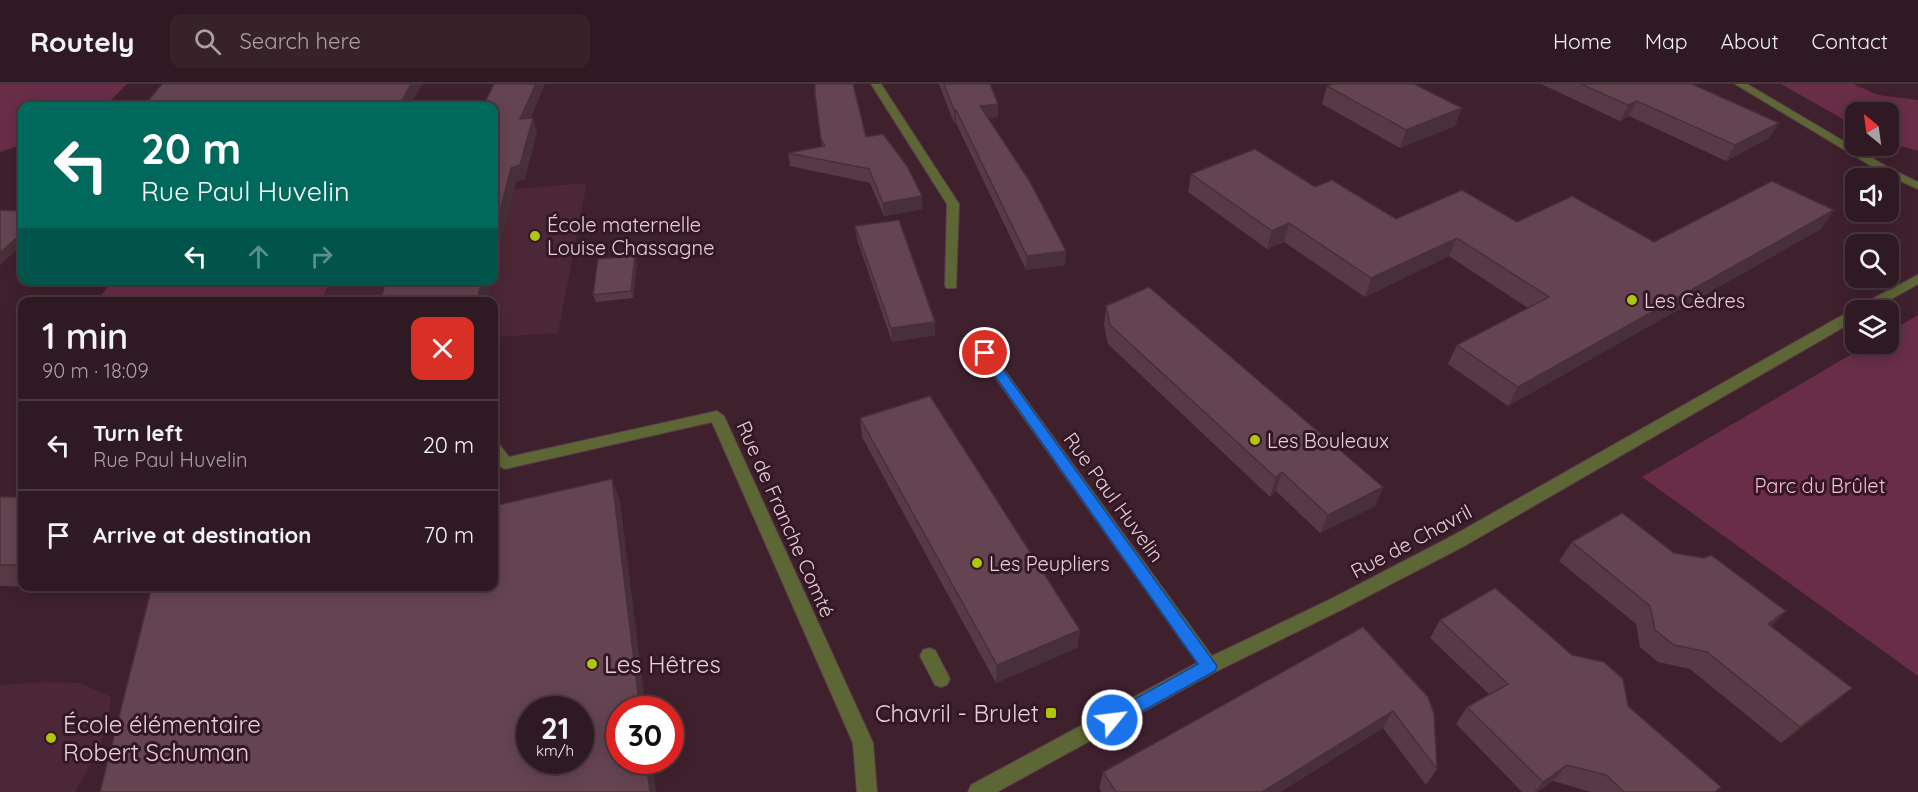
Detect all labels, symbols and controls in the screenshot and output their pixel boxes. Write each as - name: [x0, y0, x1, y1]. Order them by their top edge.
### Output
- search box: [170, 14, 590, 68]
- text: Routely: [30, 24, 134, 59]
- icon: search: [191, 25, 224, 58]
- text: Search here: [239, 27, 361, 55]
- text: Home: [1553, 28, 1612, 54]
- text: Map: [1645, 28, 1688, 54]
- text: About: [1721, 28, 1779, 54]
- text: Contact: [1812, 28, 1888, 54]
- north arrow: [1845, 102, 1899, 156]
- map controls: [1845, 102, 1899, 354]
- text: 20 m: [141, 122, 241, 175]
- icon: left: [42, 126, 120, 204]
- button: sound: [1845, 168, 1899, 222]
- text: Rue Paul Huvelin: [141, 174, 350, 208]
- place label: École maternelle Louise Chassagne: [547, 212, 714, 260]
- marker: École maternelle Louise Chassagne: [528, 229, 542, 243]
- button: search: [1845, 234, 1899, 288]
- icon: left: [179, 240, 212, 273]
- icon: ahead: [242, 240, 275, 273]
- icon: right: [305, 240, 338, 273]
- place label: Les Cèdres: [1644, 288, 1745, 313]
- marker: Les Cèdres: [1625, 293, 1639, 307]
- button: layers: [1845, 300, 1899, 354]
- text: 1 min: [42, 313, 128, 358]
- button: close: [411, 317, 474, 380]
- pin: [959, 327, 1010, 378]
- icon: arrive: [968, 336, 1001, 369]
- text: 90 m · 18:09: [42, 358, 149, 383]
- street label: Rue de Franche Comté: [731, 417, 841, 621]
- text: Turn left: [93, 419, 183, 447]
- street label: Rue Paul Huvelin: [1058, 427, 1170, 567]
- place label: Les Bouleaux: [1267, 428, 1389, 453]
- icon: left: [42, 429, 75, 462]
- text: 20 m: [423, 431, 474, 459]
- marker: Les Bouleaux: [1248, 433, 1262, 447]
- text: Rue Paul Huvelin: [93, 447, 248, 472]
- park label: Parc du Brûlet: [1755, 473, 1886, 498]
- street label: Rue de Chavril: [1346, 499, 1476, 583]
- icon: arrive: [42, 519, 75, 552]
- text: Arrive at destination: [93, 521, 311, 549]
- text: 70 m: [424, 521, 474, 549]
- place label: Les Peupliers: [989, 551, 1110, 576]
- marker: Les Peupliers: [970, 556, 984, 570]
- place label: Les Hêtres: [604, 649, 721, 679]
- marker: Les Hêtres: [585, 657, 599, 671]
- position arrow: [1080, 688, 1144, 752]
- speed limit sign: 30: [606, 696, 684, 774]
- place label: Chavril - Brulet: [875, 698, 1039, 728]
- marker: Chavril - Brulet: [1044, 706, 1058, 720]
- place label: École élémentaire Robert Schuman: [63, 709, 261, 767]
- text: 21: [541, 709, 569, 747]
- marker: École élémentaire Robert Schuman: [44, 731, 58, 745]
- text: km/h: [536, 741, 574, 760]

